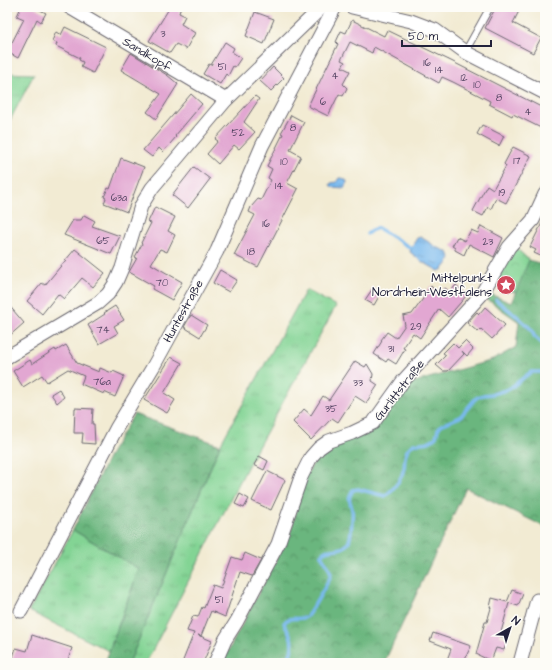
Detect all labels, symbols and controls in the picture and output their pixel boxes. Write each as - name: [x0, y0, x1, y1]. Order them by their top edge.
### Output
- scale bar: [402, 22, 491, 48]
- house number: 3: [160, 27, 166, 41]
- text: 50 m: [408, 28, 439, 45]
- street label: Sandkopf: [119, 33, 175, 76]
- house number: 16: [423, 56, 431, 70]
- house number: 51: [218, 60, 227, 74]
- house number: 14: [435, 63, 443, 77]
- house number: 4: [332, 69, 339, 83]
- house number: 12: [460, 71, 468, 85]
- house number: 10: [473, 78, 481, 92]
- house number: 8: [496, 91, 503, 105]
- house number: 6: [320, 95, 327, 109]
- house number: 4: [525, 105, 532, 119]
- house number: 8: [290, 121, 297, 135]
- house number: 52: [232, 126, 245, 140]
- house number: 17: [513, 154, 521, 168]
- house number: 10: [280, 155, 288, 169]
- house number: 14: [275, 179, 283, 193]
- house number: 19: [499, 186, 506, 200]
- house number: 63a: [111, 191, 127, 205]
- house number: 16: [262, 217, 270, 231]
- house number: 65: [96, 234, 110, 248]
- house number: 23: [483, 235, 493, 249]
- house number: 18: [247, 245, 255, 259]
- place label: Mittelpunkt Nordrhein-Westfalens: [372, 270, 492, 301]
- place icon: Mittelpunkt Nordrhein-Westfalens: [495, 274, 517, 296]
- house number: 70: [156, 276, 168, 290]
- street label: Huntestraße: [159, 276, 208, 346]
- house number: 29: [410, 320, 422, 334]
- house number: 74: [97, 323, 110, 337]
- house number: 31: [388, 342, 395, 356]
- street label: Gurlittstraße: [370, 356, 429, 424]
- house number: 76a: [93, 375, 111, 389]
- house number: 33: [353, 376, 363, 390]
- house number: 35: [325, 402, 337, 416]
- house number: 51: [215, 593, 224, 607]
- north arrow: [490, 608, 530, 648]
- text: N: [509, 613, 523, 629]

